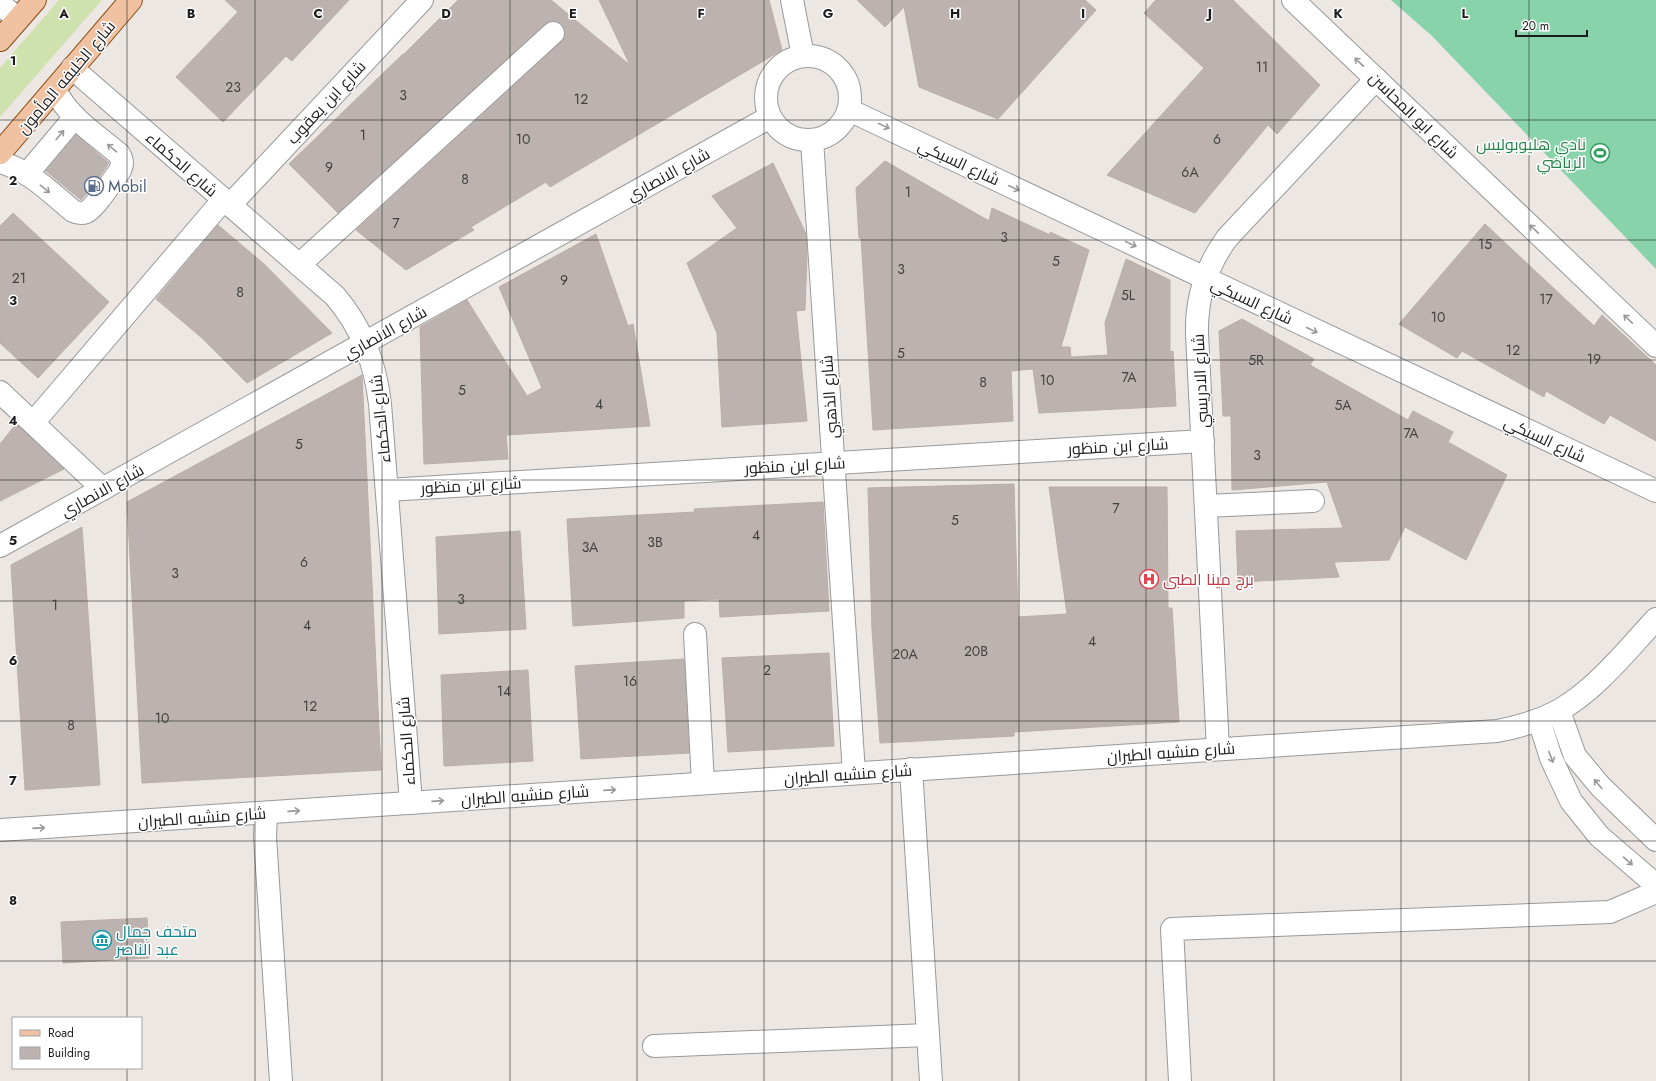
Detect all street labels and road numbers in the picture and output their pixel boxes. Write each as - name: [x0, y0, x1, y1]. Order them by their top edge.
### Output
- street label: شارع الخليفه المأمون: [12, 15, 121, 139]
- street label: شارع ابن يعقوب: [281, 55, 371, 149]
- street label: شارع ابو المحاسن: [1364, 67, 1464, 164]
- street label: شارع الحكماء: [141, 127, 223, 202]
- street label: شارع السبكي: [913, 134, 1003, 193]
- street label: شارع الانصاري: [623, 142, 715, 208]
- street label: شارع السبكي: [1206, 273, 1296, 332]
- street label: شارع الانصاري: [340, 300, 432, 366]
- street label: شارع الادريسي: [1187, 333, 1215, 429]
- street label: شارع الذهبي: [815, 354, 846, 439]
- street label: شارع الحكماء: [364, 374, 397, 464]
- street label: شارع السبكي: [1499, 411, 1589, 470]
- street label: شارع ابن منظور: [1066, 432, 1169, 461]
- street label: شارع ابن منظور: [743, 451, 846, 480]
- street label: شارع الانصاري: [57, 458, 149, 524]
- street label: شارع ابن منظور: [419, 471, 522, 500]
- street label: شارع الحكماء: [392, 696, 421, 786]
- street label: شارع منشيه الطيران: [1106, 737, 1236, 768]
- street label: شارع منشيه الطيران: [783, 759, 913, 790]
- street label: شارع منشيه الطيران: [460, 780, 590, 811]
- street label: شارع منشيه الطيران: [137, 802, 267, 833]

